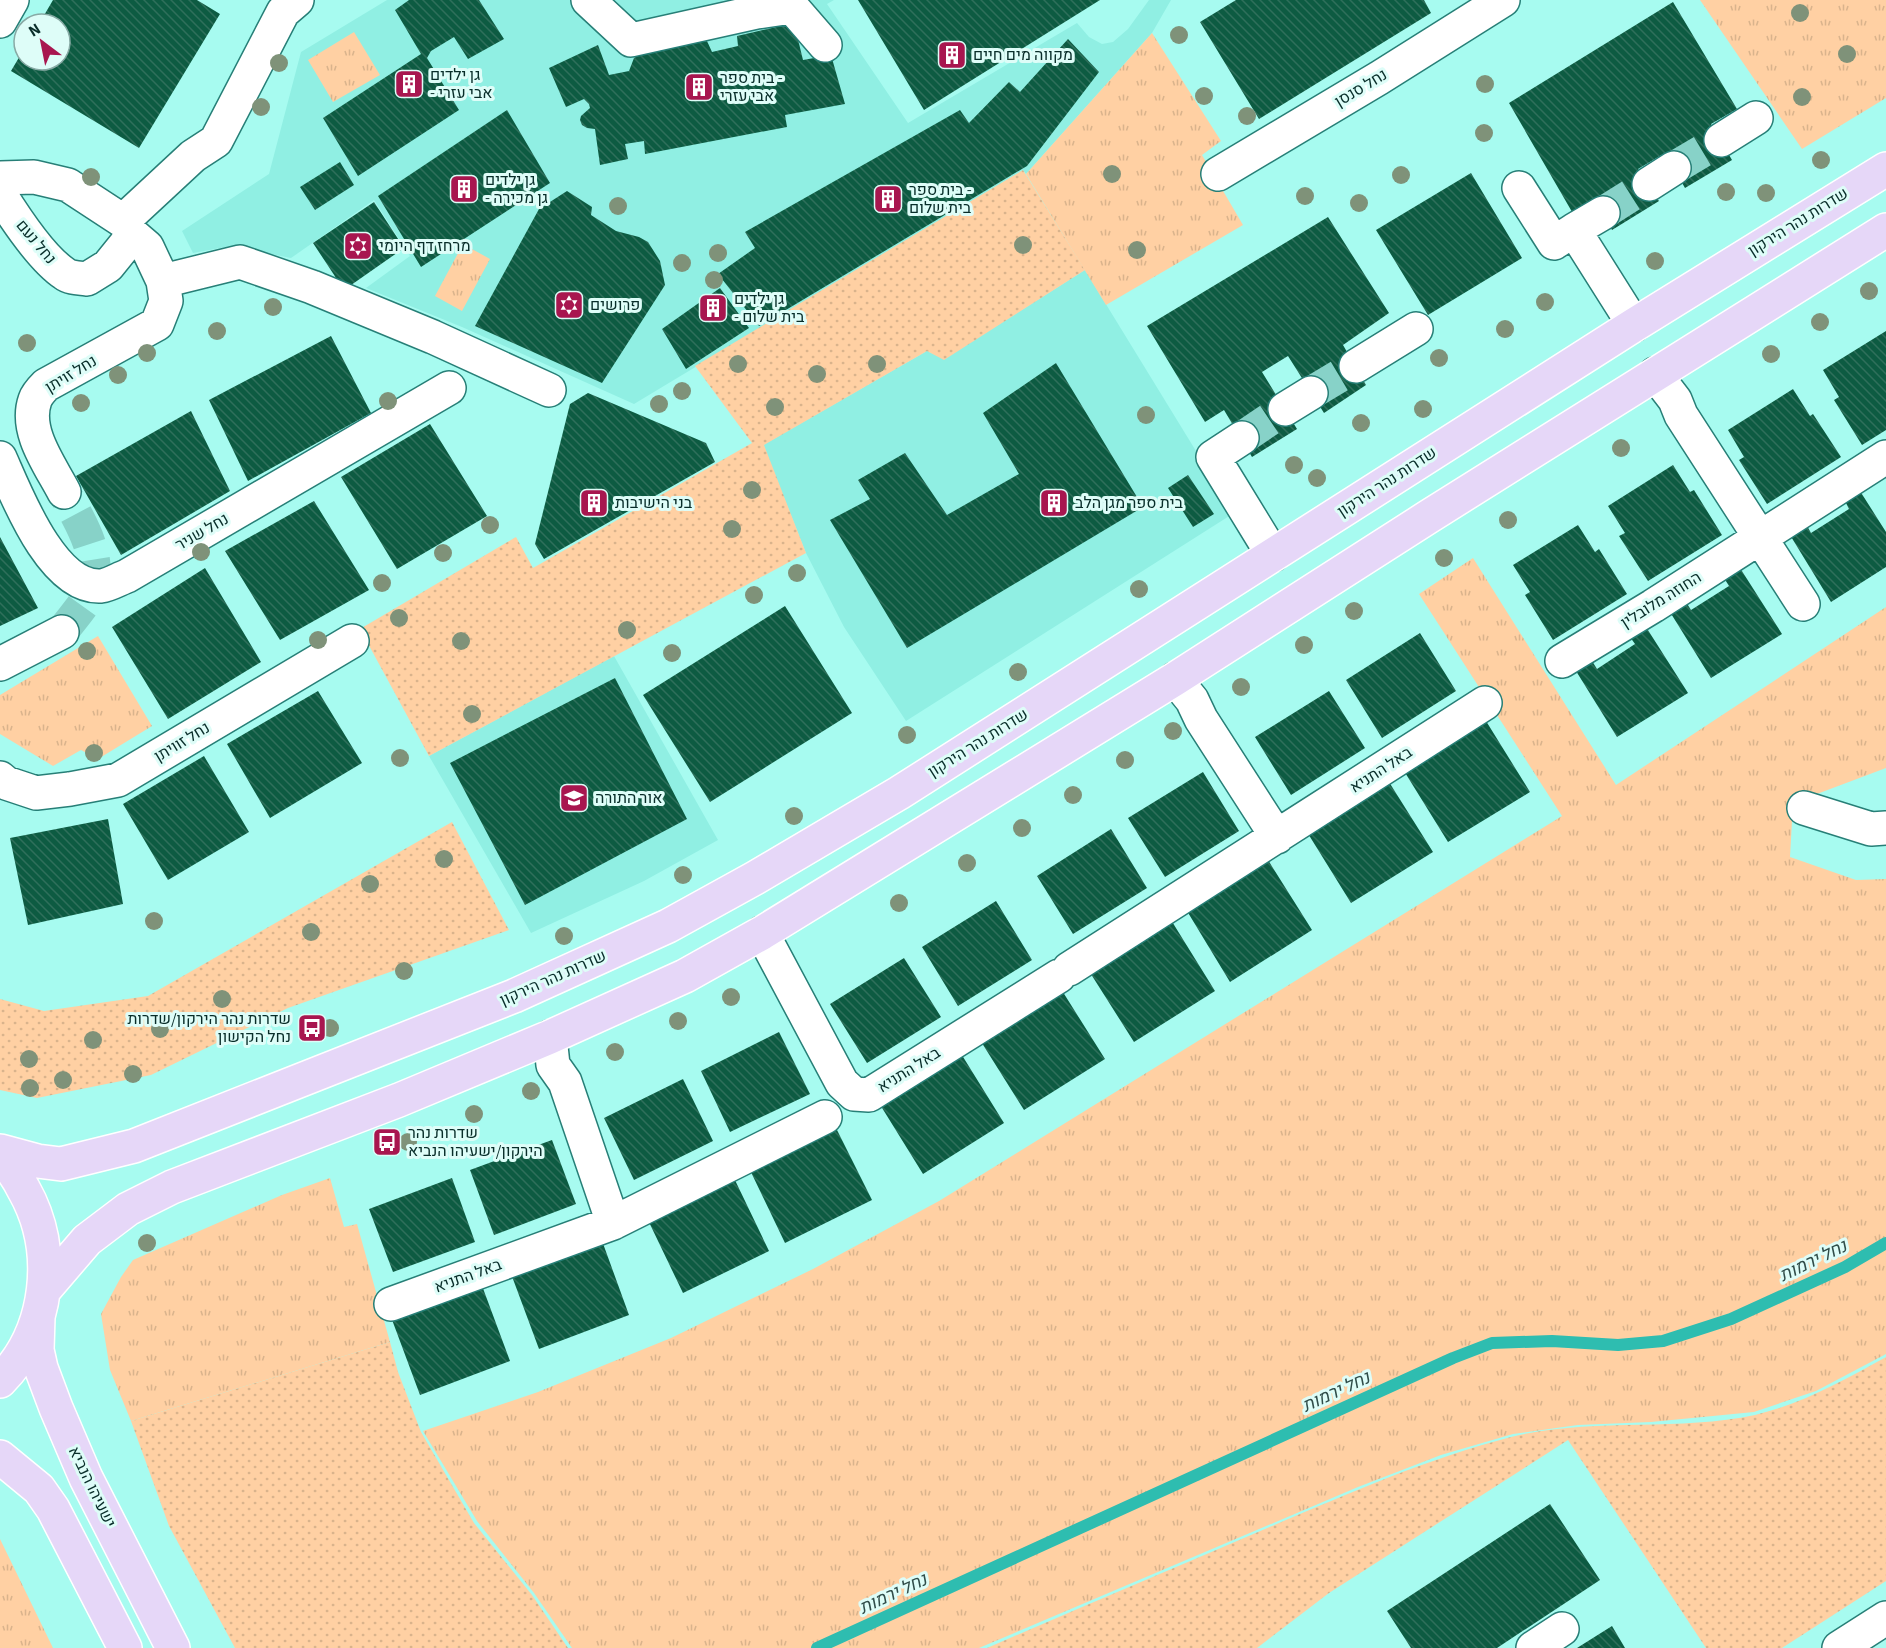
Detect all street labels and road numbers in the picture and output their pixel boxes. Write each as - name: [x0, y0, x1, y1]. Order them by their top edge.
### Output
- street label: נחל סנסן: [1331, 64, 1391, 112]
- street label: שדרות נהר הירקון: [1744, 182, 1852, 262]
- street label: נחל נעם: [11, 215, 61, 269]
- street label: נחל זויתן: [41, 350, 101, 398]
- street label: שדרות נהר הירקון: [1333, 442, 1441, 522]
- street label: נחל שניר: [171, 508, 233, 556]
- street label: החוזה מלובלין: [1616, 566, 1706, 634]
- street label: שדרות נהר הירקון: [924, 703, 1032, 783]
- street label: נחל זוויתן: [150, 717, 214, 767]
- street label: באל התניא: [1345, 741, 1417, 798]
- street label: שדרות נהר הירקון: [496, 945, 610, 1011]
- street label: באל התניא: [873, 1042, 945, 1098]
- street label: באל התניא: [431, 1253, 505, 1298]
- street label: ישעיהו הנביא: [63, 1443, 121, 1531]

